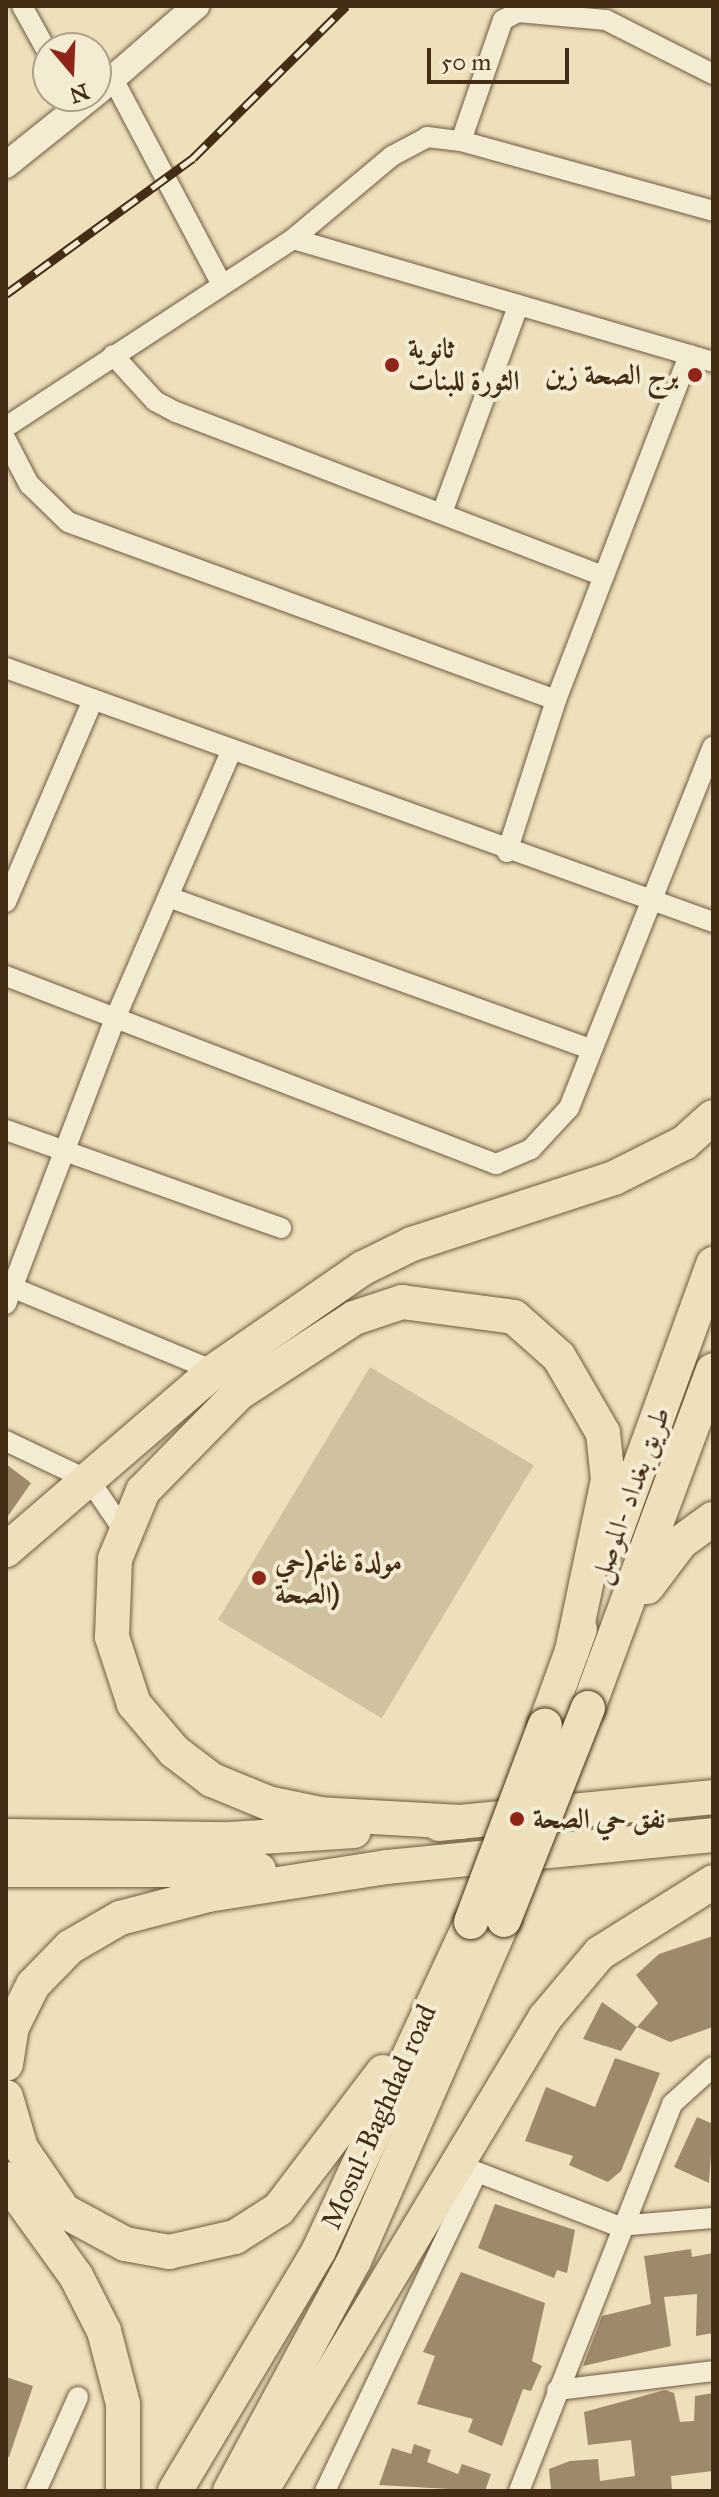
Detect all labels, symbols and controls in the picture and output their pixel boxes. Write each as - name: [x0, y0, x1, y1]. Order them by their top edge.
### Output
- north arrow: [32, 32, 112, 112]
- scale bar: [431, 32, 573, 82]
- text: 50 m: [441, 47, 491, 77]
- text: N: [66, 77, 93, 109]
- place label: ثانوية الثورة للبنات: [408, 332, 519, 398]
- marker: ثانوية الثورة للبنات: [383, 356, 401, 374]
- place label: برج الصحة زين: [545, 358, 679, 392]
- marker: برج الصحة زين: [686, 366, 704, 384]
- street label: طريق بغداد -الموصل: [582, 1402, 678, 1588]
- place label: مولدة غانم(حي الصحة): [275, 1545, 402, 1611]
- marker: مولدة غانم(حي الصحة): [250, 1569, 268, 1587]
- place label: نفق حي الصحة: [533, 1802, 665, 1836]
- marker: نفق حي الصحة: [508, 1810, 526, 1828]
- street label: Mosul-Baghdad road: [314, 1999, 444, 2235]

